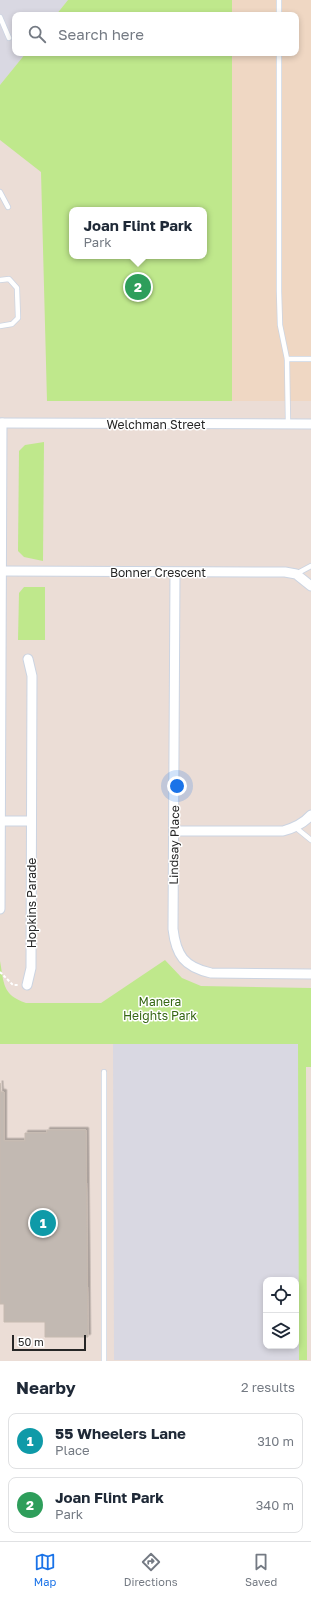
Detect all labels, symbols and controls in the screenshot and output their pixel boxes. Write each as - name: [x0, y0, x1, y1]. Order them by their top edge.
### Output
- search box: [12, 12, 299, 56]
- icon: search: [26, 23, 48, 45]
- text: Search here: [58, 25, 144, 43]
- popup: [69, 207, 207, 259]
- text: Joan Flint Park: [83, 216, 193, 234]
- text: Park: [83, 234, 112, 250]
- pin: 2: [125, 272, 151, 302]
- street label: Welchman Street: [107, 417, 206, 432]
- street label: Bonner Crescent: [110, 565, 206, 580]
- your location: [167, 776, 187, 796]
- street label: Lindsay Place: [166, 805, 182, 885]
- street label: Hopkins Parade: [24, 858, 39, 948]
- park label: Manera Heights Park: [123, 994, 197, 1023]
- pin: 1: [30, 1208, 56, 1238]
- map controls: [263, 1277, 299, 1349]
- button: locate: [263, 1277, 299, 1313]
- button: layers: [263, 1313, 299, 1349]
- scale bar: [12, 1333, 86, 1352]
- text: 50 m: [18, 1335, 44, 1348]
- text: Nearby: [16, 1377, 76, 1398]
- text: 2 results: [241, 1379, 295, 1395]
- text: 55 Wheelers Lane: [55, 1424, 186, 1442]
- text: 1: [27, 1433, 33, 1449]
- text: 310 m: [257, 1433, 294, 1449]
- text: Place: [55, 1442, 90, 1458]
- text: Joan Flint Park: [55, 1488, 164, 1506]
- text: 2: [26, 1497, 34, 1513]
- text: 340 m: [256, 1497, 294, 1513]
- text: Park: [55, 1506, 83, 1522]
- tab: Map: [34, 1551, 56, 1588]
- tab: Directions: [124, 1551, 178, 1588]
- tab: Saved: [245, 1551, 277, 1588]

